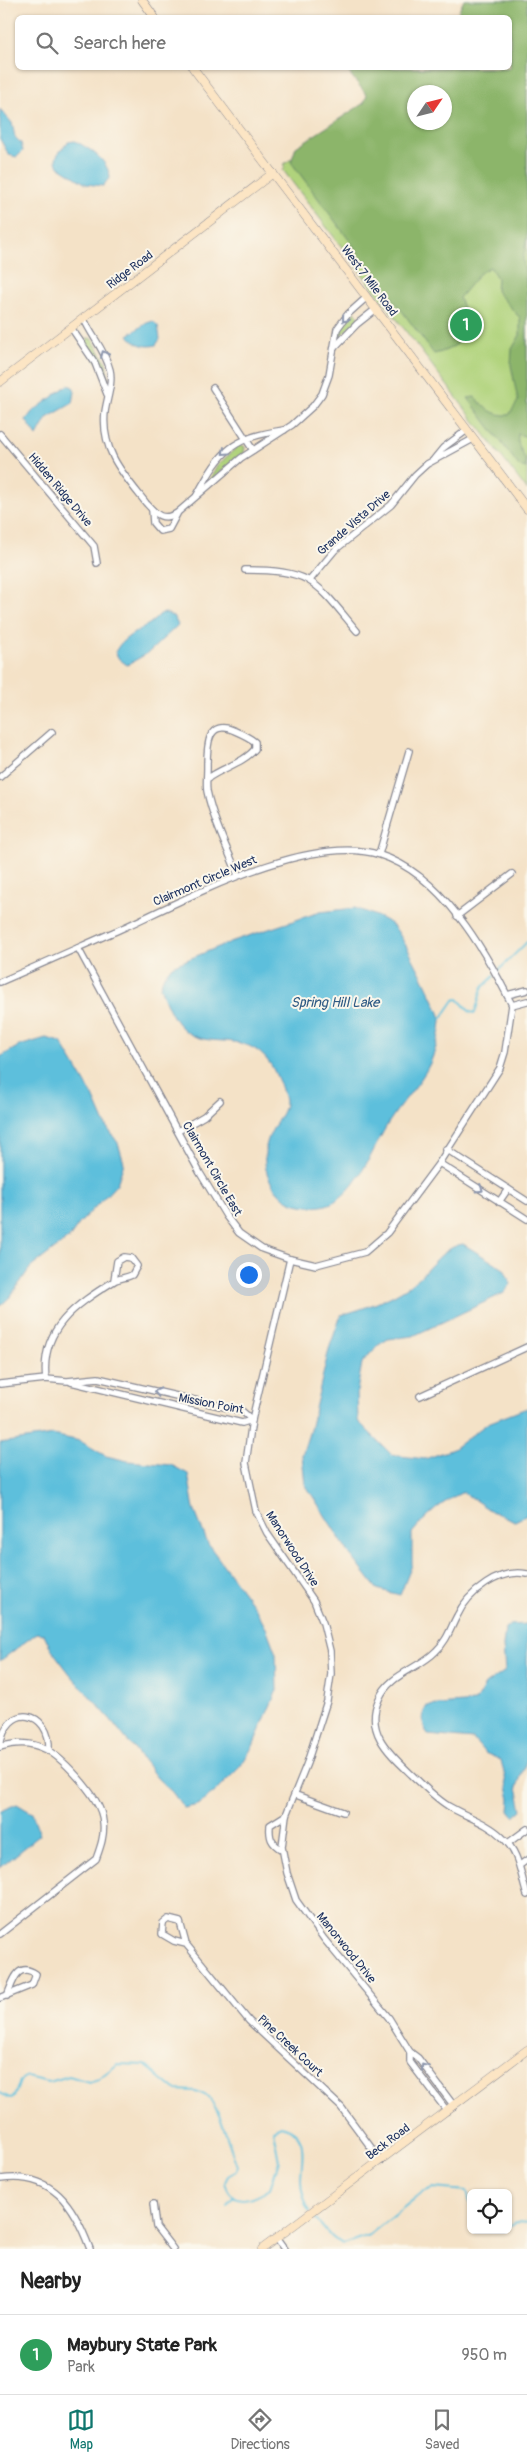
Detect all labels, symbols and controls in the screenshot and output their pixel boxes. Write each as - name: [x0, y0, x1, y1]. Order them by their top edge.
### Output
- search box: [15, 15, 512, 70]
- icon: search: [33, 29, 61, 57]
- text: Search here: [73, 31, 166, 55]
- north arrow: [407, 85, 452, 130]
- street label: West 7 Mile Road: [337, 243, 401, 320]
- street label: Ridge Road: [104, 248, 156, 292]
- pin: 1: [450, 306, 482, 344]
- one-way arrow: [342, 313, 350, 322]
- one-way arrow: [100, 350, 111, 359]
- one-way arrow: [222, 447, 231, 456]
- street label: Hidden Ridge Drive: [25, 450, 95, 530]
- street label: Grande Vista Drive: [314, 487, 394, 559]
- street label: Clairmont Circle West: [151, 852, 259, 910]
- water label: Spring Hill Lake: [291, 994, 381, 1011]
- street label: Clairmont Circle East: [179, 1119, 245, 1219]
- one-way arrow: [474, 1183, 483, 1193]
- your location: [236, 1262, 262, 1288]
- one-way arrow: [152, 1387, 161, 1398]
- street label: Mission Point: [177, 1390, 245, 1418]
- street label: Manorwood Drive: [262, 1509, 322, 1590]
- street label: Manorwood Drive: [313, 1910, 379, 1986]
- street label: Pine Creek Court: [254, 2012, 326, 2080]
- one-way arrow: [422, 2064, 430, 2073]
- street label: Beck Road: [363, 2121, 413, 2163]
- map controls: [467, 2189, 512, 2234]
- button: locate: [467, 2189, 512, 2234]
- text: Nearby: [20, 2268, 81, 2295]
- text: Maybury State Park: [67, 2333, 217, 2357]
- text: 1: [33, 2345, 39, 2365]
- text: 950 m: [461, 2345, 507, 2365]
- text: Park: [67, 2357, 95, 2377]
- tab: Map: [67, 2406, 95, 2453]
- tab: Directions: [230, 2406, 290, 2453]
- tab: Saved: [425, 2406, 460, 2453]

